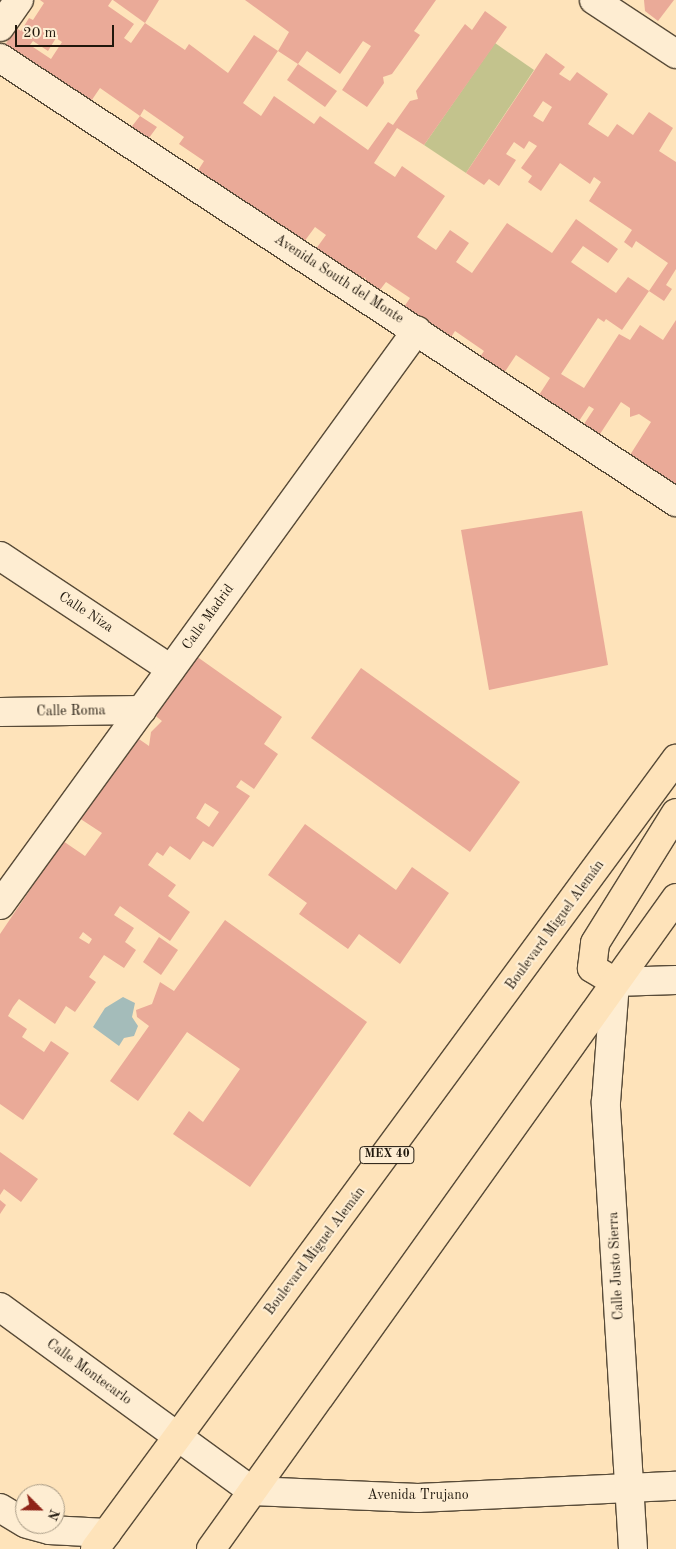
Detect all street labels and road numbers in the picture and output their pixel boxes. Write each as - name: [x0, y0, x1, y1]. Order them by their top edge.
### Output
- street label: Avenida South del Monte: [271, 231, 407, 327]
- street label: Calle Madrid: [179, 581, 237, 653]
- street label: Calle Niza: [55, 588, 117, 636]
- street label: Calle Roma: [36, 702, 106, 720]
- street label: Boulevard Miguel Alemán: [502, 857, 608, 993]
- road number: MEX 40: [358, 1146, 416, 1164]
- street label: Boulevard Miguel Alemán: [261, 1184, 369, 1318]
- street label: Calle Justo Sierra: [605, 1211, 627, 1321]
- street label: Calle Montecarlo: [43, 1335, 135, 1409]
- street label: Avenida Trujano: [367, 1487, 469, 1503]

